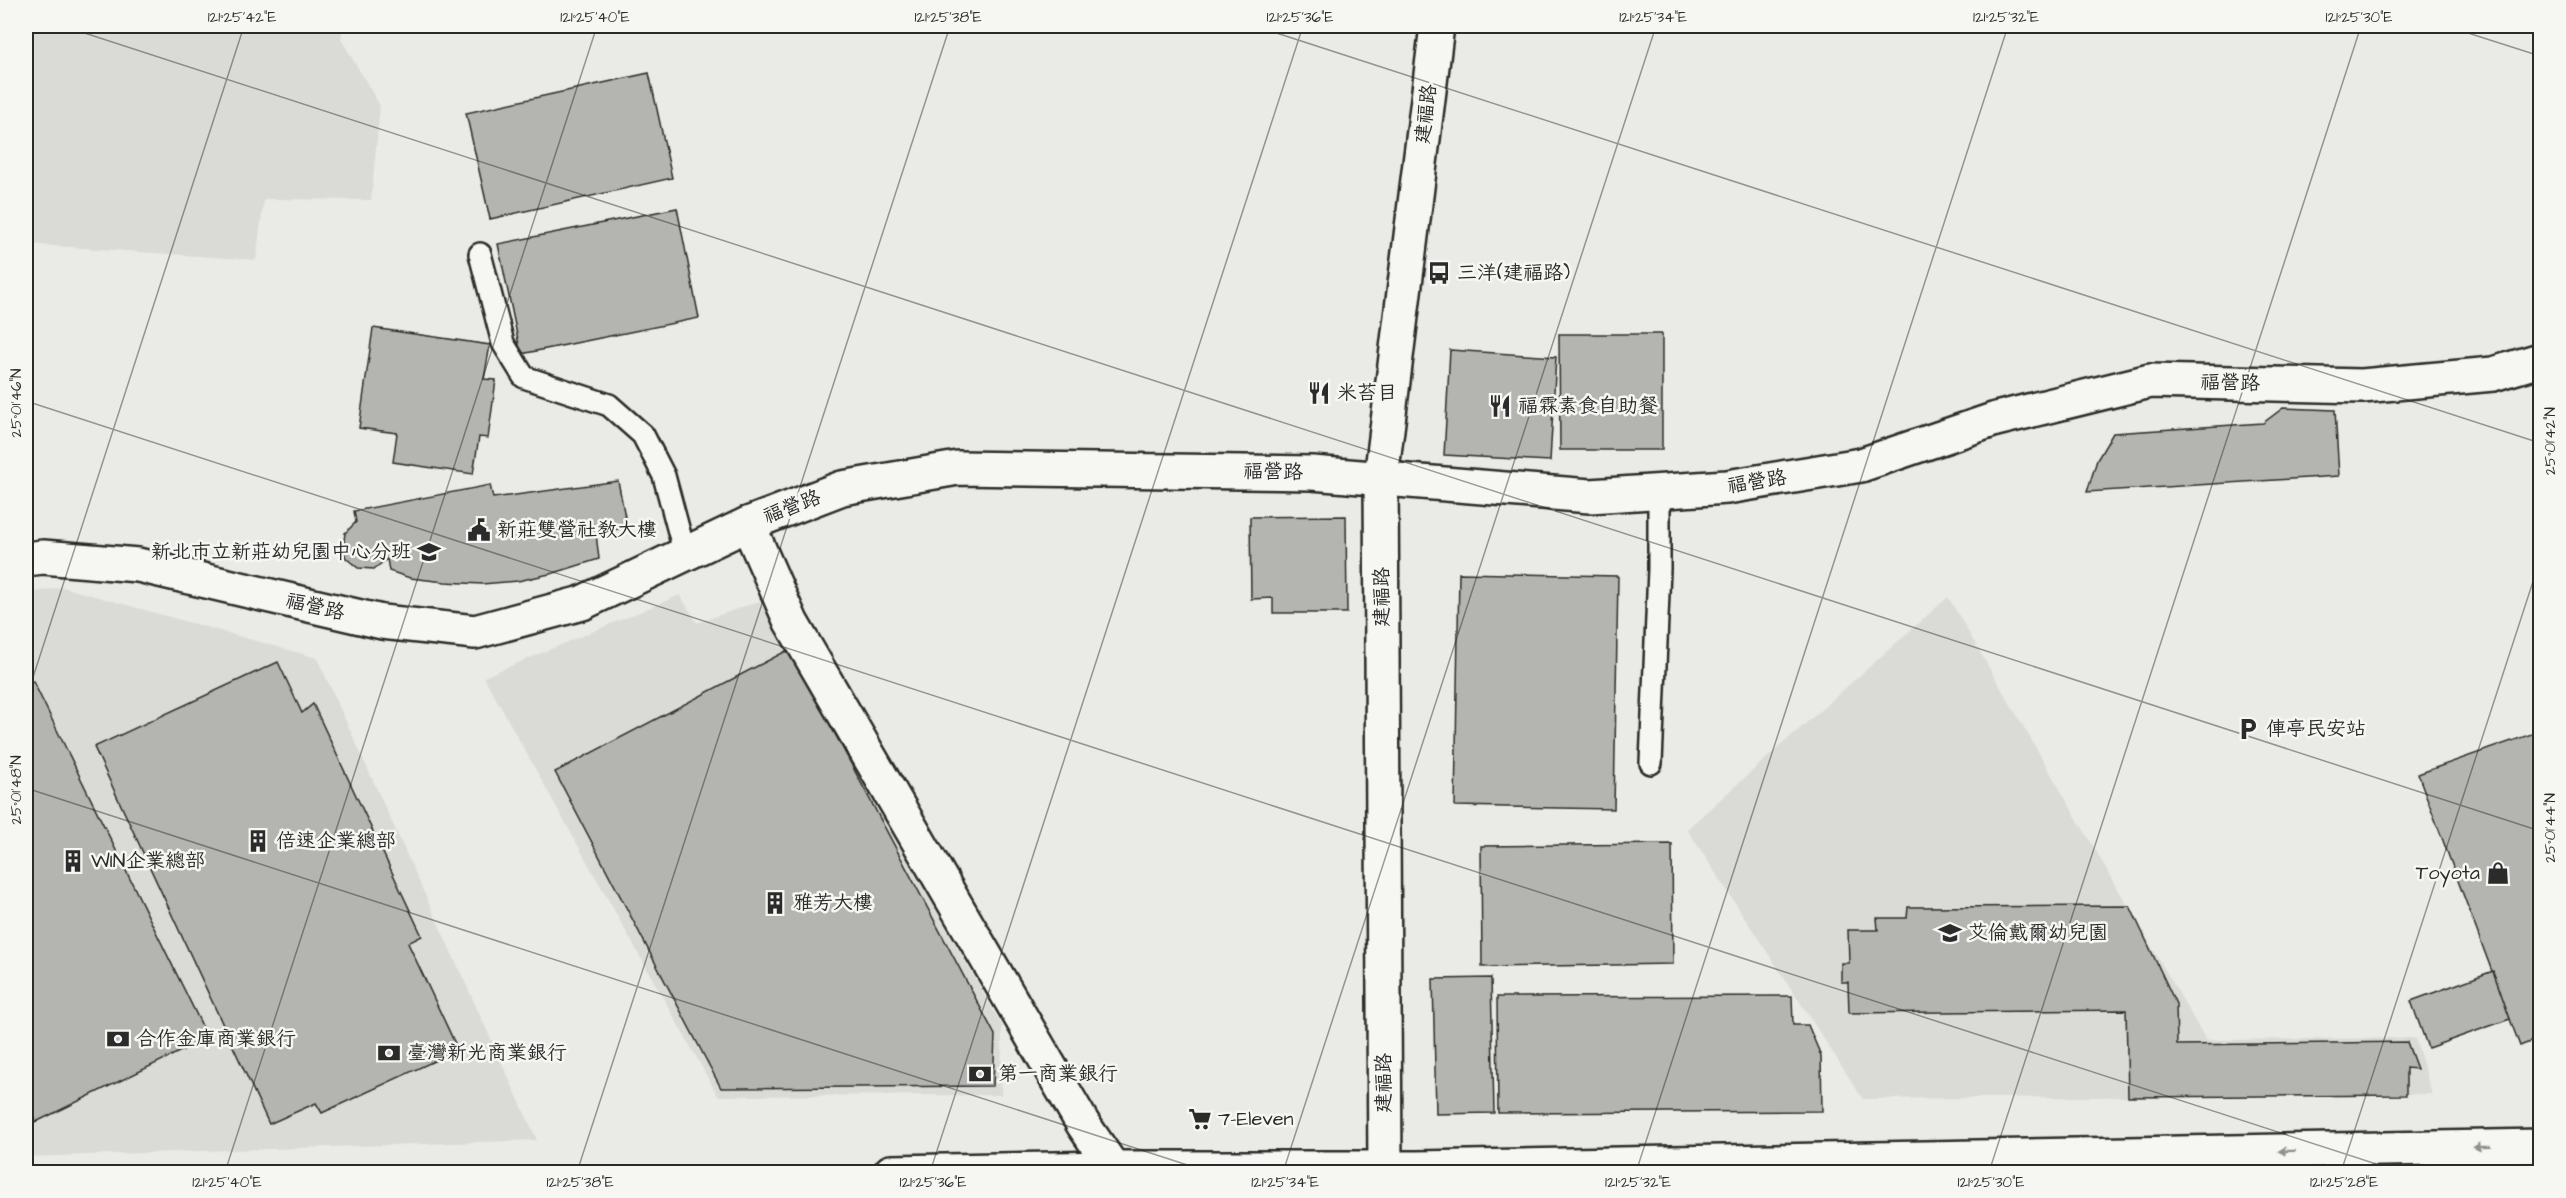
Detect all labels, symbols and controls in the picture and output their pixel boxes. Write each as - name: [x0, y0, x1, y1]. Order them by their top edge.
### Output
- text: 121°25'42"E: [208, 7, 276, 28]
- text: 121°25'40"E: [560, 7, 630, 28]
- text: 121°25'38"E: [914, 7, 982, 28]
- text: 121°25'36"E: [1267, 7, 1334, 28]
- text: 121°25'34"E: [1619, 7, 1687, 28]
- text: 121°25'32"E: [1973, 7, 2039, 28]
- text: 121°25'30"E: [2326, 7, 2393, 28]
- street label: 建福路: [1408, 82, 1444, 145]
- place label: 三洋(建福路): [1457, 259, 1570, 287]
- bus stop icon: 三洋(建福路): [1426, 260, 1452, 286]
- street label: 福營路: [2200, 368, 2261, 398]
- text: 25°01'46"N: [6, 369, 27, 437]
- place label: 米苔目: [1337, 379, 1397, 407]
- restaurant icon: 米苔目: [1306, 380, 1332, 406]
- place label: 福霖素食自助餐: [1518, 392, 1658, 420]
- restaurant icon: 福霖素食自助餐: [1487, 393, 1513, 419]
- text: 25°01'42"N: [2540, 407, 2561, 475]
- street label: 福營路: [1243, 457, 1304, 487]
- street label: 福營路: [1725, 463, 1790, 501]
- street label: 福營路: [759, 483, 826, 531]
- place label: 新莊雙營社教大樓: [497, 516, 657, 544]
- public building icon: 新莊雙營社教大樓: [466, 517, 492, 543]
- place label: 新北市立新莊幼兒園中心分班: [151, 538, 411, 566]
- school or university icon: 新北市立新莊幼兒園中心分班: [416, 539, 442, 565]
- street label: 建福路: [1368, 566, 1396, 627]
- street label: 福營路: [283, 587, 348, 628]
- place label: 俥亭民安站: [2266, 715, 2366, 743]
- parking icon: 俥亭民安站: [2235, 716, 2261, 742]
- text: 25°01'48"N: [6, 755, 27, 825]
- text: 25°01'44"N: [2540, 793, 2561, 863]
- place label: 倍速企業總部: [276, 827, 396, 855]
- building icon: 倍速企業總部: [245, 828, 271, 854]
- place label: WIN企業總部: [91, 847, 205, 875]
- building icon: WIN企業總部: [60, 848, 86, 874]
- place label: Toyota: [2416, 859, 2480, 888]
- shop icon: Toyota: [2485, 860, 2511, 886]
- place label: 雅芳大樓: [793, 889, 873, 917]
- building icon: 雅芳大樓: [762, 890, 788, 916]
- place label: 艾倫戴爾幼兒園: [1968, 919, 2108, 947]
- school or university icon: 艾倫戴爾幼兒園: [1937, 920, 1963, 946]
- place label: 合作金庫商業銀行: [136, 1025, 296, 1053]
- bank icon: 合作金庫商業銀行: [105, 1026, 131, 1052]
- place label: 臺灣新光商業銀行: [407, 1039, 567, 1067]
- bank icon: 臺灣新光商業銀行: [376, 1040, 402, 1066]
- street label: 建福路: [1370, 1052, 1398, 1113]
- place label: 第一商業銀行: [998, 1060, 1118, 1088]
- bank icon: 第一商業銀行: [967, 1061, 993, 1087]
- place label: 7-Eleven: [1218, 1105, 1294, 1133]
- supermarket icon: 7-Eleven: [1187, 1106, 1213, 1132]
- one-way arrow: [2473, 1142, 2492, 1152]
- one-way arrow: [2278, 1146, 2297, 1156]
- text: 121°25'40"E: [192, 1172, 262, 1193]
- text: 121°25'38"E: [546, 1172, 614, 1193]
- text: 121°25'36"E: [900, 1172, 967, 1193]
- text: 121°25'34"E: [1251, 1172, 1319, 1193]
- text: 121°25'32"E: [1605, 1172, 1671, 1193]
- text: 121°25'30"E: [1958, 1172, 2025, 1193]
- text: 121°25'28"E: [2310, 1172, 2378, 1193]

